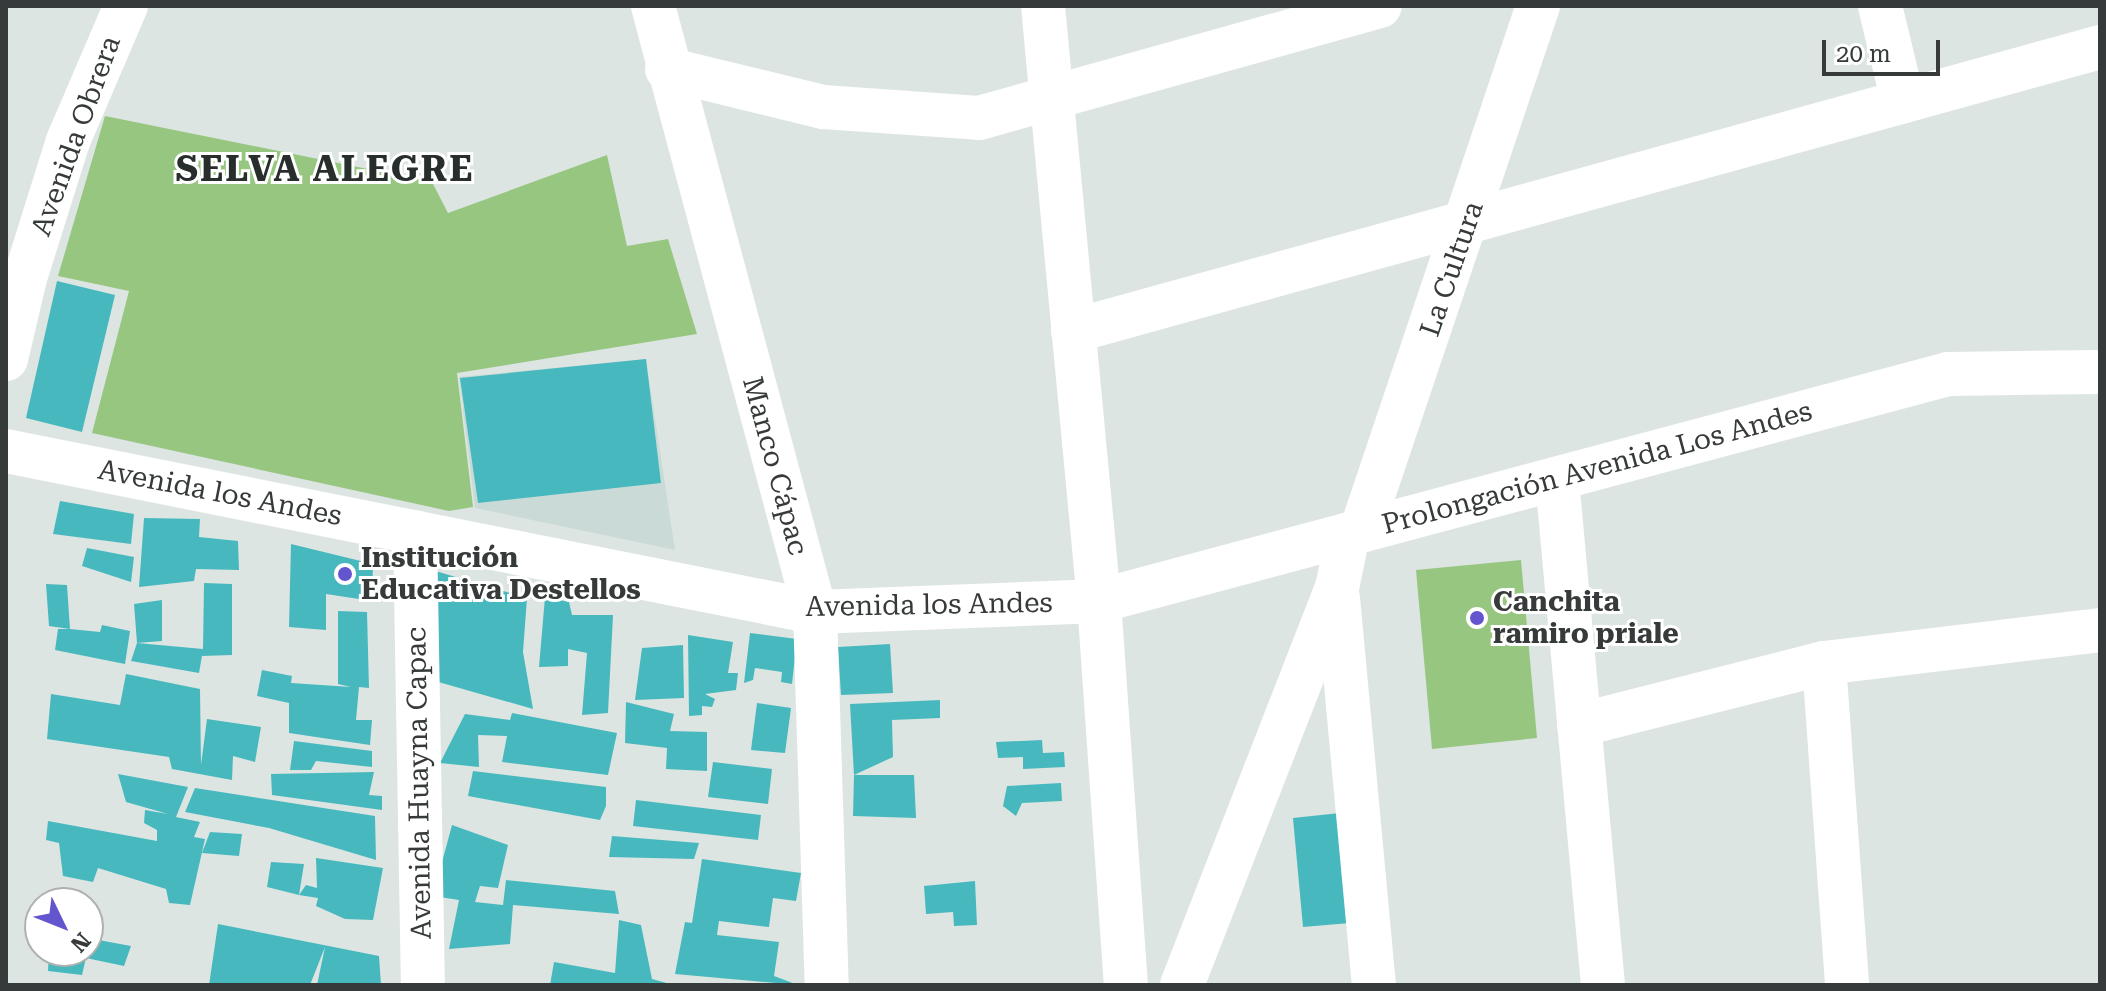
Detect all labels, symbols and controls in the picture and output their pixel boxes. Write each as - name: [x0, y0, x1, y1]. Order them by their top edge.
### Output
- scale bar: [1826, 24, 1944, 74]
- street label: Avenida Obrera: [24, 31, 128, 241]
- text: 20 m: [1836, 40, 1891, 68]
- district label: SELVA ALEGRE: [175, 148, 475, 192]
- street label: La Cultura: [1413, 197, 1491, 341]
- street label: Manco Cápac: [735, 373, 815, 559]
- street label: Prolongación Avenida Los Andes: [1378, 394, 1816, 542]
- street label: Avenida los Andes: [95, 453, 345, 533]
- place label: Institución Educativa Destellos: [361, 541, 641, 607]
- marker: Institución Educativa Destellos: [336, 565, 354, 583]
- place label: Canchita ramiro priale: [1493, 585, 1679, 651]
- street label: Avenida los Andes: [805, 586, 1053, 624]
- marker: Canchita ramiro priale: [1468, 609, 1486, 627]
- street label: Avenida Huayna Capac: [399, 626, 439, 940]
- north arrow: [24, 887, 104, 967]
- text: N: [66, 928, 95, 957]

